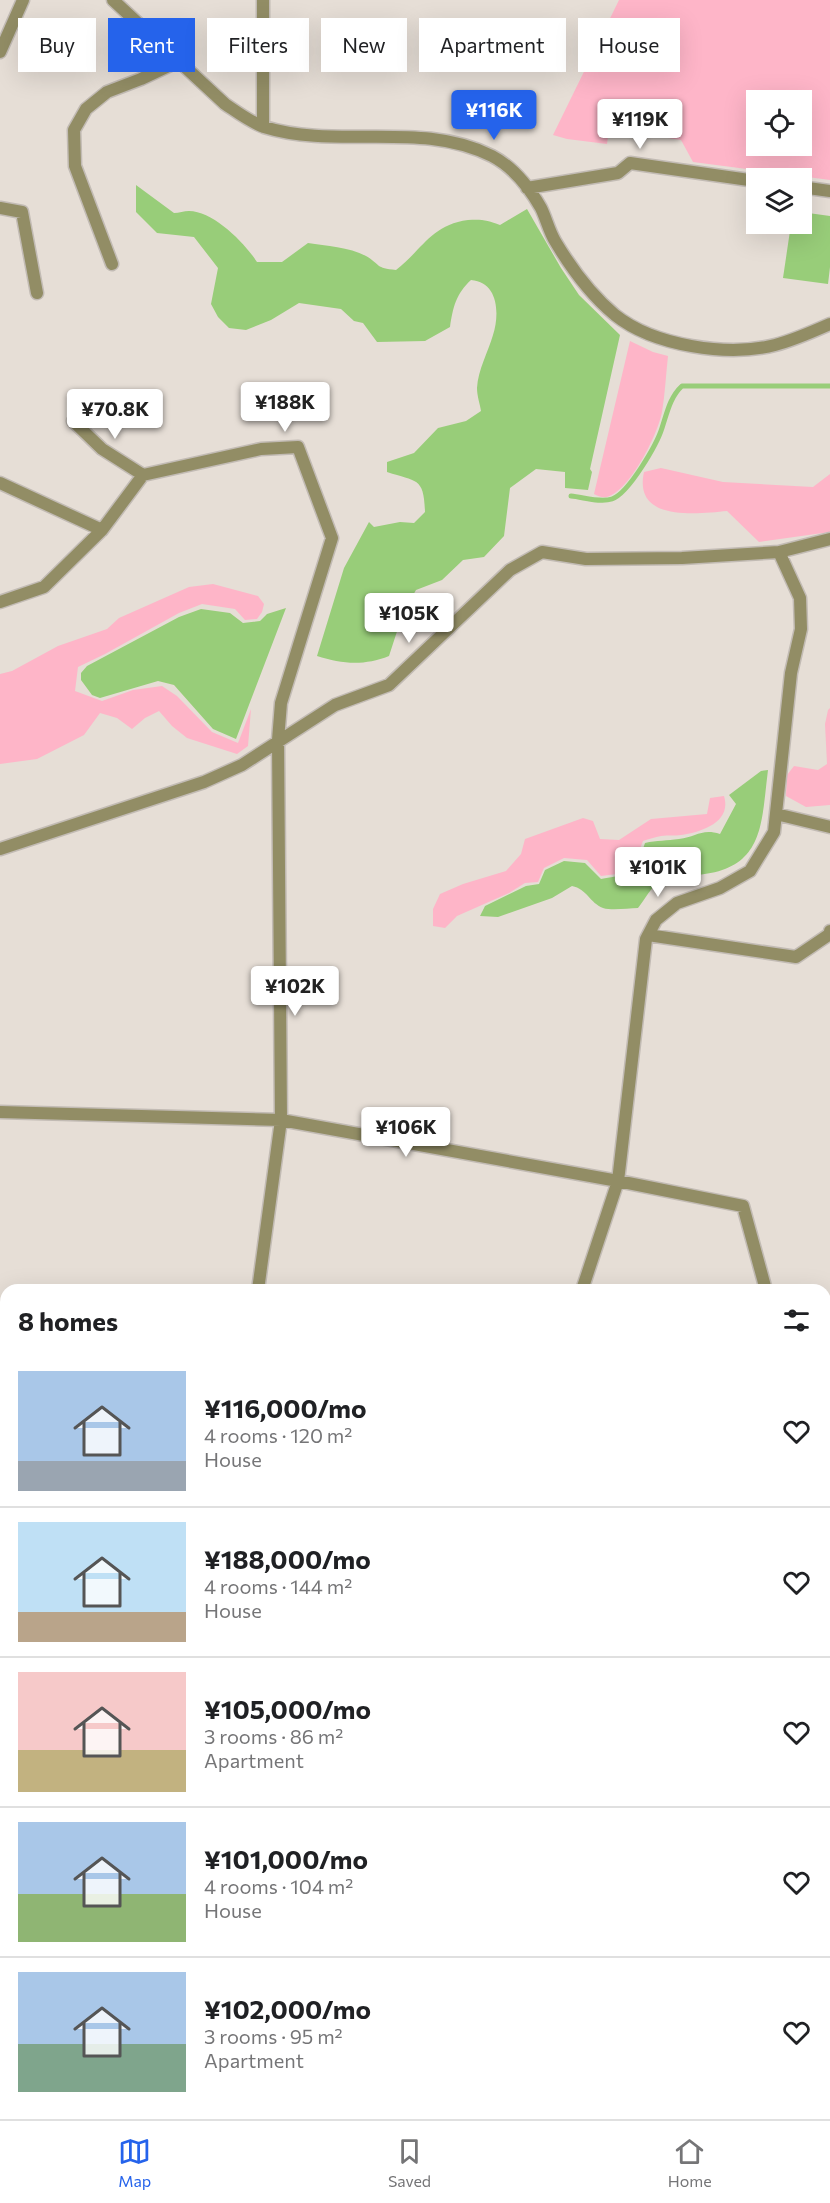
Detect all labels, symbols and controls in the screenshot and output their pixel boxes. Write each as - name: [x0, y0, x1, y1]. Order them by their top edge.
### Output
- chip: Buy: [18, 18, 96, 72]
- chip: Rent: [108, 18, 195, 72]
- chip: Filters: [207, 18, 309, 72]
- chip: New: [321, 18, 407, 72]
- chip: Apartment: [419, 18, 566, 72]
- chip: House: [578, 18, 680, 72]
- pin: ¥116K: [452, 90, 536, 141]
- map controls: [746, 90, 812, 234]
- button: locate: [746, 90, 812, 156]
- text: ¥116K: [465, 97, 523, 121]
- pin: ¥119K: [598, 99, 682, 150]
- text: ¥119K: [611, 106, 669, 130]
- button: layers: [746, 168, 812, 234]
- pin: ¥188K: [243, 382, 327, 433]
- pin: ¥70.8K: [66, 389, 164, 440]
- text: ¥188K: [255, 389, 315, 413]
- text: ¥70.8K: [81, 396, 149, 420]
- pin: ¥105K: [367, 593, 451, 644]
- text: ¥105K: [379, 600, 439, 624]
- pin: ¥101K: [616, 847, 700, 898]
- text: ¥101K: [629, 854, 687, 878]
- pin: ¥102K: [253, 966, 337, 1017]
- text: ¥102K: [265, 973, 325, 997]
- pin: ¥106K: [364, 1107, 448, 1158]
- text: ¥106K: [375, 1114, 437, 1138]
- icon: filters: [780, 1304, 813, 1337]
- text: 8 homes: [18, 1305, 118, 1336]
- text: ¥116,000/mo: [204, 1392, 366, 1423]
- icon: home: [66, 1395, 138, 1467]
- icon: heart: [780, 1415, 813, 1448]
- text: 4 rooms · 120 m²: [204, 1423, 352, 1447]
- text: House: [204, 1447, 262, 1471]
- text: ¥188,000/mo: [204, 1543, 371, 1574]
- icon: home: [66, 1546, 138, 1618]
- icon: heart: [780, 1566, 813, 1599]
- text: 4 rooms · 144 m²: [204, 1574, 352, 1598]
- text: House: [204, 1598, 262, 1622]
- text: ¥105,000/mo: [204, 1693, 371, 1724]
- icon: home: [66, 1696, 138, 1768]
- icon: heart: [780, 1716, 813, 1749]
- text: 3 rooms · 86 m²: [204, 1724, 343, 1748]
- text: Apartment: [204, 1748, 304, 1772]
- text: ¥101,000/mo: [204, 1843, 368, 1874]
- icon: home: [66, 1846, 138, 1918]
- icon: heart: [780, 1866, 813, 1899]
- text: 4 rooms · 104 m²: [204, 1874, 353, 1898]
- text: House: [204, 1898, 262, 1922]
- text: ¥102,000/mo: [204, 1993, 371, 2024]
- icon: home: [66, 1996, 138, 2068]
- icon: heart: [780, 2016, 813, 2049]
- text: 3 rooms · 95 m²: [204, 2024, 343, 2048]
- text: Apartment: [204, 2048, 304, 2072]
- tab: Map: [118, 2135, 151, 2190]
- tab: Saved: [388, 2135, 431, 2190]
- tab: Home: [668, 2135, 712, 2190]

